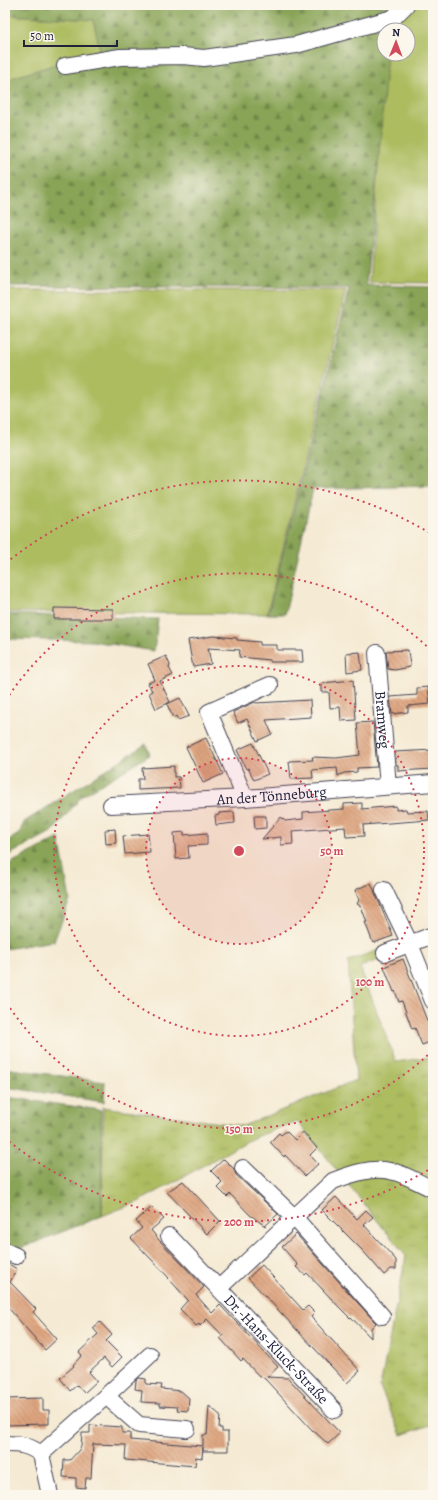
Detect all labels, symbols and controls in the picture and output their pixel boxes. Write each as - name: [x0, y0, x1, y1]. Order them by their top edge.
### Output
- scale bar: [24, 22, 117, 48]
- north arrow: [376, 22, 416, 62]
- text: N: [392, 25, 400, 40]
- text: 50 m: [30, 28, 54, 44]
- street label: Bramweg: [370, 690, 395, 750]
- street label: An der Tönneburg: [215, 781, 328, 810]
- text: 50 m: [320, 843, 344, 859]
- centre of rings: [232, 844, 246, 858]
- text: 100 m: [356, 974, 384, 990]
- text: 150 m: [225, 1121, 253, 1137]
- text: 200 m: [224, 1214, 254, 1230]
- street label: Dr.-Hans-Kluck-Straße: [220, 1290, 333, 1408]

